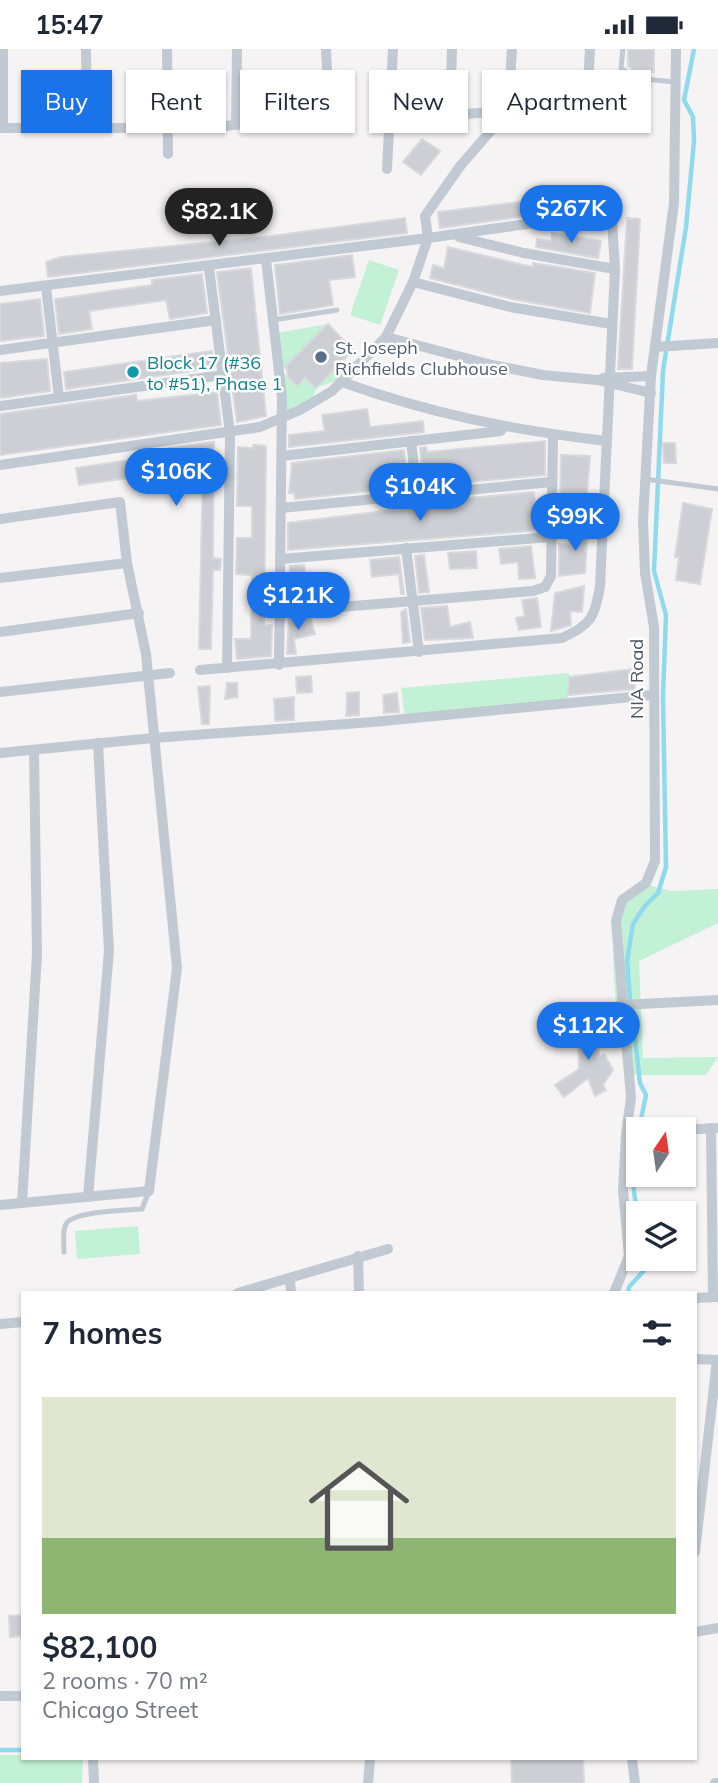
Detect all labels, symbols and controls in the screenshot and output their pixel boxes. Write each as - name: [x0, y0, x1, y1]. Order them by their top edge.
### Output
- text: 15:47: [35, 8, 104, 41]
- chip: Buy: [21, 70, 112, 133]
- chip: Rent: [126, 70, 226, 133]
- chip: Filters: [240, 70, 355, 133]
- chip: New: [369, 70, 468, 133]
- chip: Apartment: [482, 70, 651, 133]
- pin: $267K: [522, 185, 620, 245]
- pin: $82.1K: [162, 189, 276, 248]
- text: $267K: [536, 193, 606, 222]
- text: $82.1K: [181, 196, 257, 225]
- place label: St. Joseph Richfields Clubhouse: [335, 336, 508, 380]
- marker: St. Joseph Richfields Clubhouse: [313, 349, 329, 365]
- place label: Block 17 (#36 to #51), Phase 1: [147, 351, 282, 395]
- marker: Block 17 (#36 to #51), Phase 1: [125, 364, 141, 380]
- pin: $106K: [127, 449, 225, 508]
- text: $106K: [141, 456, 211, 485]
- pin: $104K: [371, 463, 469, 523]
- text: $104K: [385, 471, 455, 500]
- pin: $99K: [534, 493, 616, 553]
- text: $99K: [547, 501, 603, 530]
- pin: $121K: [249, 573, 347, 632]
- text: $121K: [263, 580, 333, 609]
- street label: NIA Road: [625, 639, 648, 719]
- pin: $112K: [539, 1003, 637, 1062]
- text: $112K: [553, 1010, 623, 1039]
- north arrow: [626, 1117, 696, 1187]
- map controls: [626, 1117, 696, 1271]
- button: layers: [626, 1201, 696, 1271]
- text: 7 homes: [42, 1314, 163, 1352]
- icon: filters: [638, 1314, 676, 1352]
- icon: home: [296, 1443, 422, 1569]
- text: $82,100: [42, 1628, 157, 1666]
- text: 2 rooms · 70 m²: [42, 1666, 208, 1695]
- text: Chicago Street: [42, 1695, 198, 1724]

